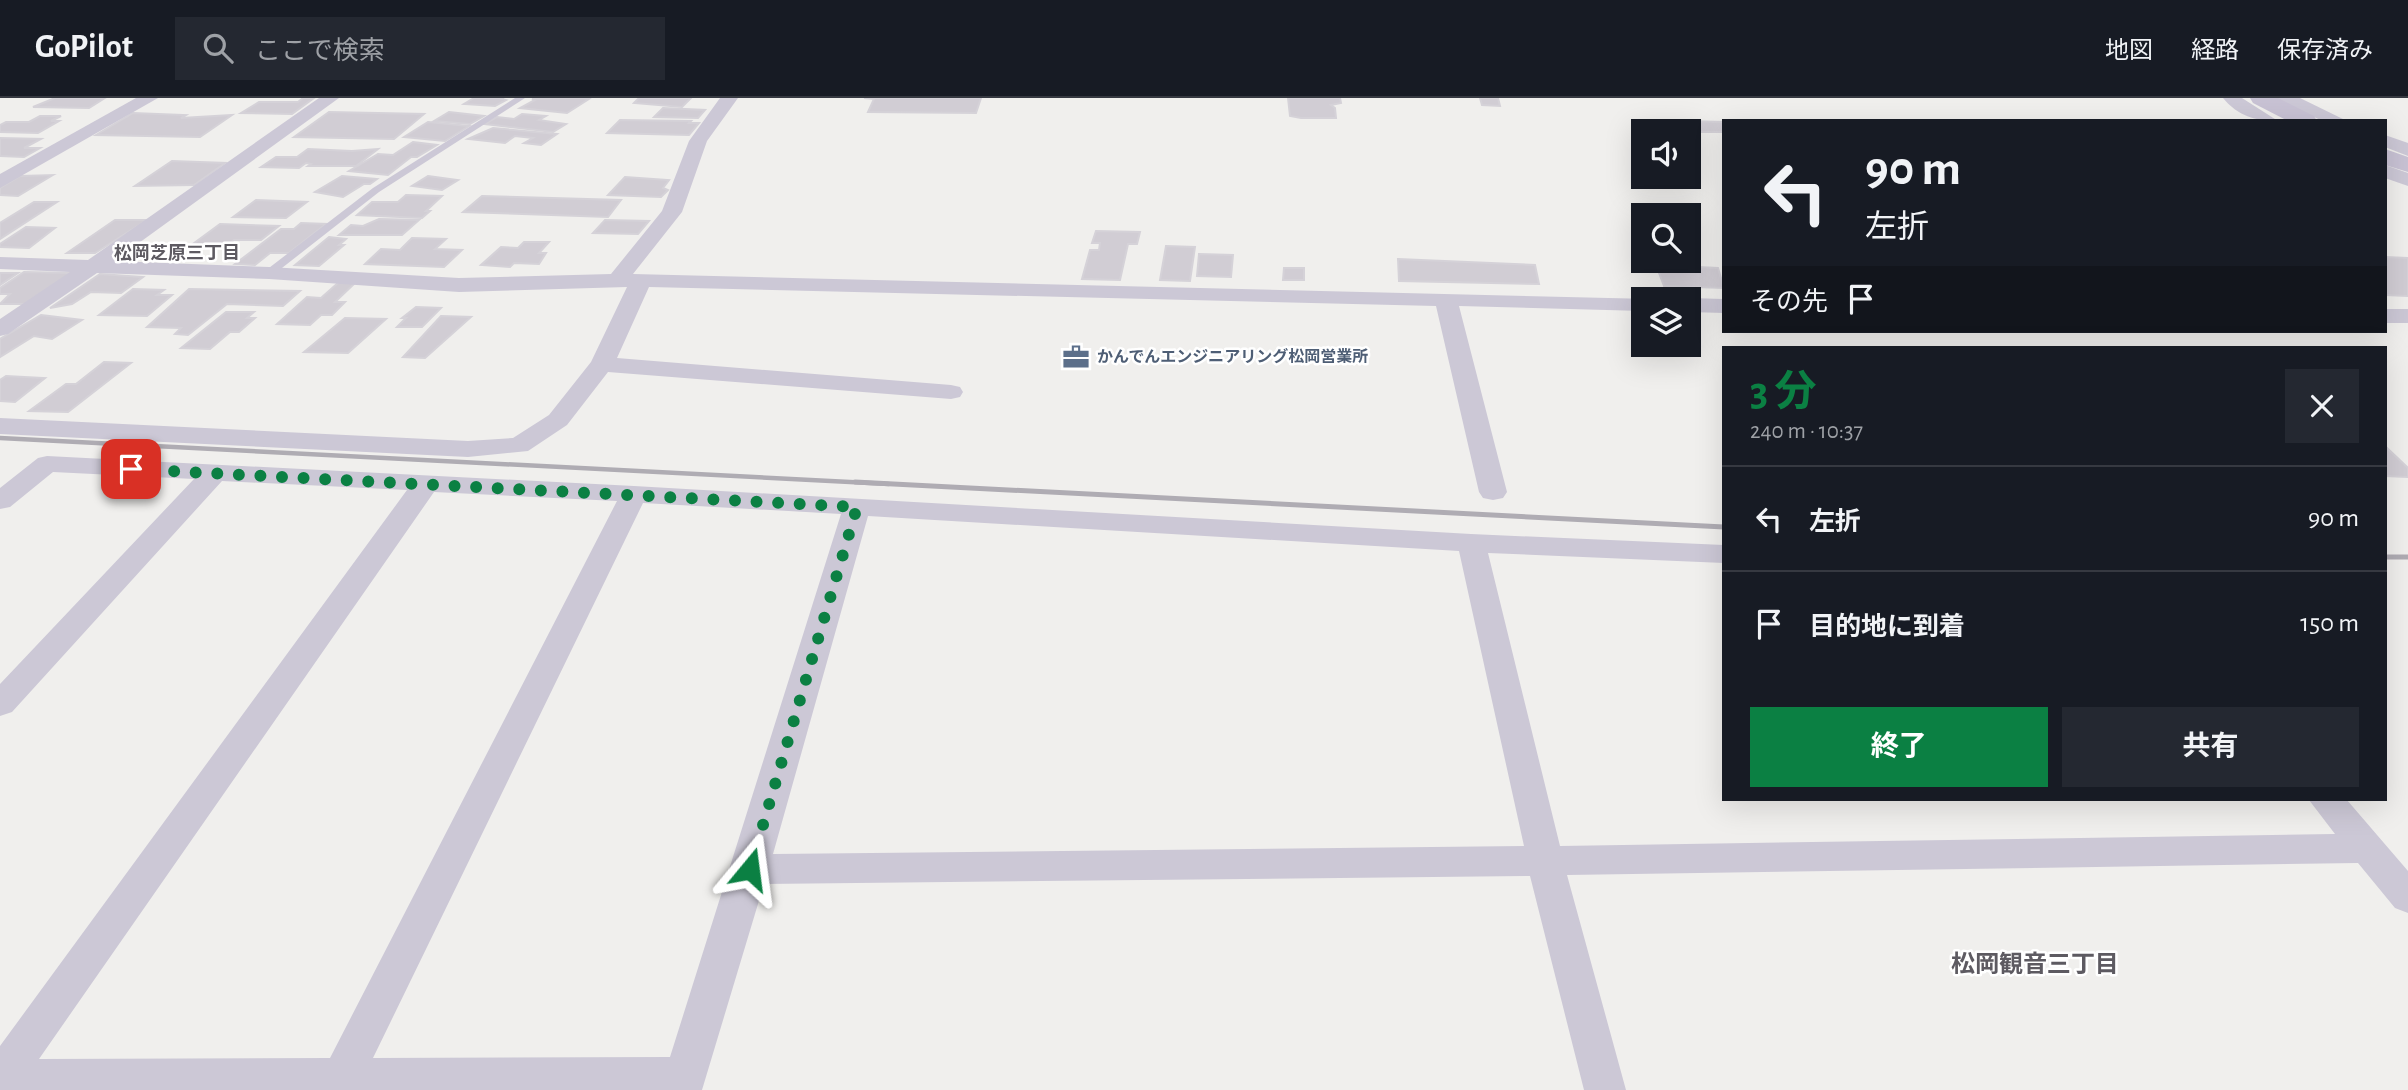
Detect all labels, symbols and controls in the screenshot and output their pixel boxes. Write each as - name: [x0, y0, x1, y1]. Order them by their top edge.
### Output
- search box: [175, 17, 665, 80]
- icon: search: [199, 29, 237, 67]
- text: GoPilot: [35, 31, 133, 64]
- text: ここで検索: [255, 38, 385, 64]
- text: 地図: [2105, 39, 2153, 63]
- text: 経路: [2191, 39, 2239, 63]
- text: 保存済み: [2277, 39, 2373, 63]
- map controls: [1631, 119, 1701, 357]
- button: sound: [1631, 119, 1701, 189]
- text: 90 m: [1865, 145, 1961, 194]
- icon: left: [1750, 147, 1841, 238]
- button: search: [1631, 203, 1701, 273]
- text: 左折: [1865, 211, 1929, 243]
- district label: 松岡芝原三丁目: [114, 244, 240, 263]
- icon: arrive: [1842, 280, 1880, 318]
- button: layers: [1631, 287, 1701, 357]
- text: その先: [1750, 289, 1828, 315]
- office icon: かんでんエンジニアリング松岡営業所: [1061, 342, 1091, 372]
- place label: かんでんエンジニアリング松岡営業所: [1097, 347, 1368, 365]
- button: close: [2285, 369, 2359, 443]
- text: 3 分: [1750, 371, 1816, 413]
- text: 240 m · 10:37: [1750, 420, 1863, 443]
- pin: [101, 439, 161, 499]
- icon: arrive: [112, 450, 150, 488]
- icon: left: [1750, 500, 1788, 538]
- text: 90 m: [2308, 505, 2359, 531]
- text: 左折: [1809, 509, 1861, 535]
- icon: arrive: [1750, 605, 1788, 643]
- text: 150 m: [2300, 610, 2359, 636]
- text: 目的地に到着: [1809, 614, 1965, 640]
- button: 終了: [1750, 707, 2048, 787]
- button: 共有: [2062, 707, 2359, 787]
- position arrow: [713, 832, 787, 906]
- district label: 松岡観音三丁目: [1951, 951, 2119, 977]

